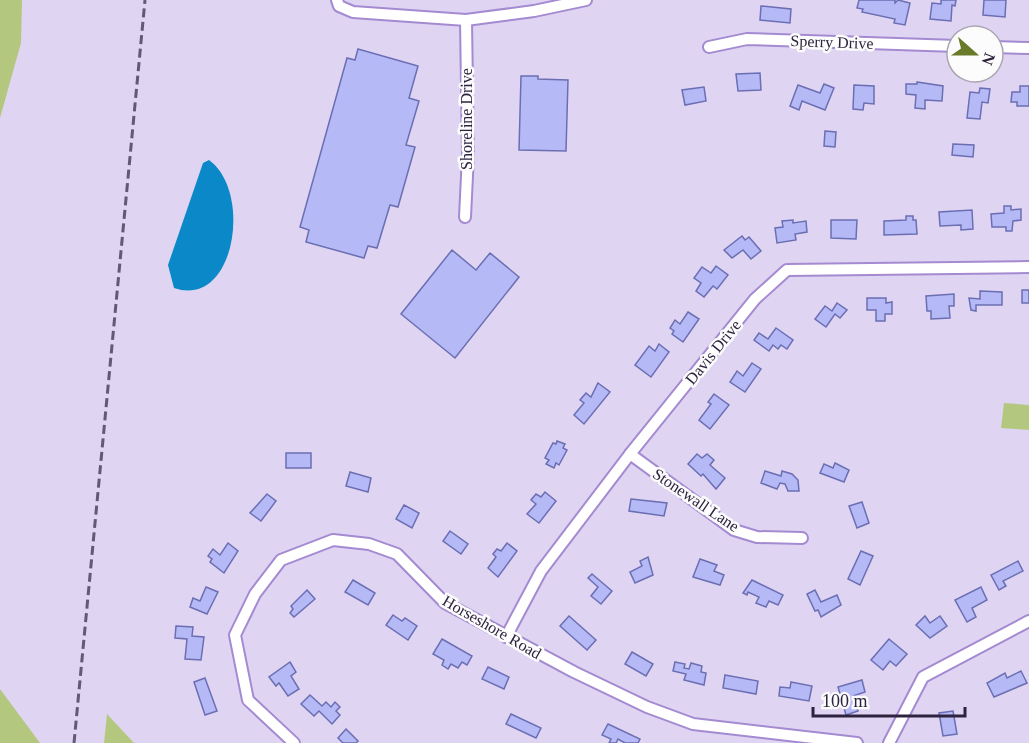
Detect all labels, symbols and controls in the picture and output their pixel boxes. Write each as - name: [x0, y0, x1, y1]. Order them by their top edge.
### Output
- north arrow: [945, 24, 1005, 84]
- street label: Sperry Drive: [790, 32, 874, 53]
- text: N: [978, 51, 999, 68]
- street label: Shoreline Drive: [458, 68, 475, 170]
- street label: Davis Drive: [682, 316, 744, 388]
- street label: Stonewall Lane: [650, 465, 742, 535]
- street label: Horseshore Road: [440, 592, 544, 662]
- scale bar: [813, 680, 964, 718]
- text: 100 m: [822, 691, 868, 711]

